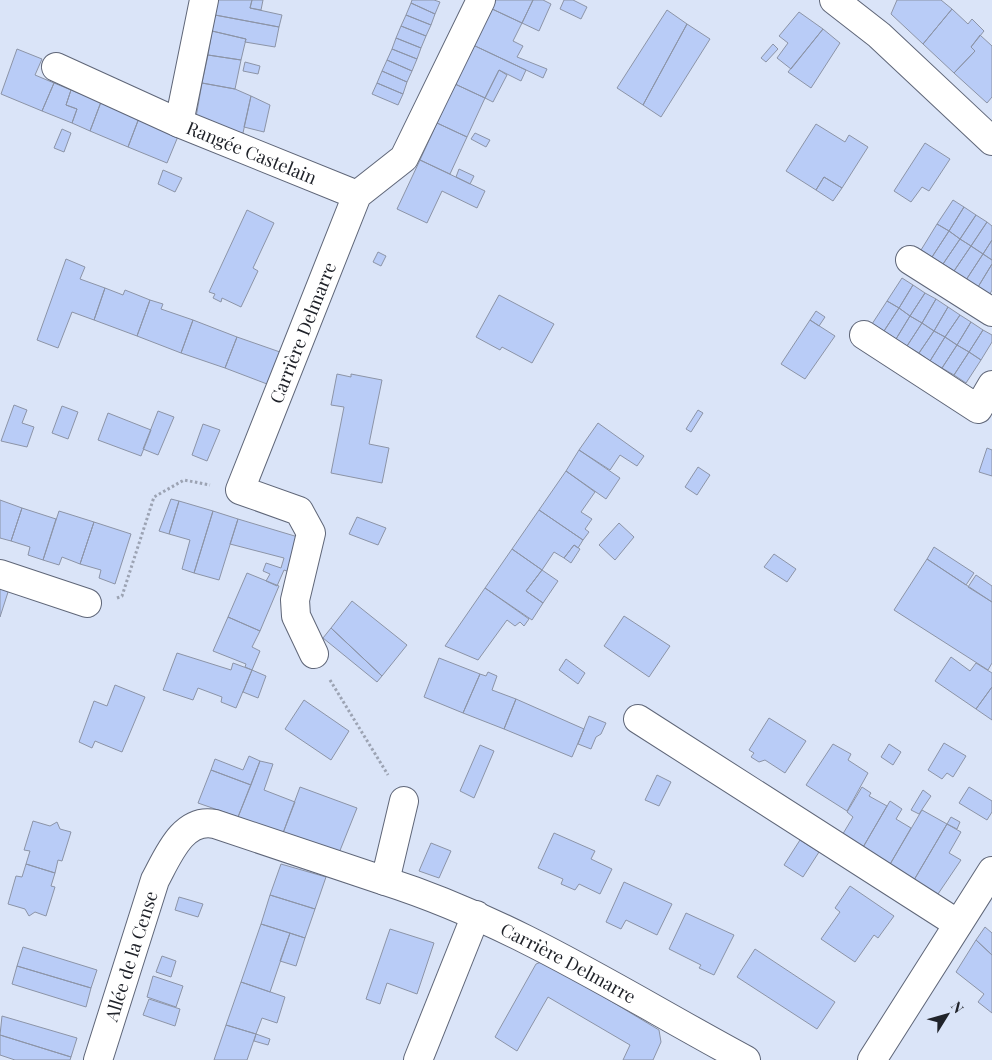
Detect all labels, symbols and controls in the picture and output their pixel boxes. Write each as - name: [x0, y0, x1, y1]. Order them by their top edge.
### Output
- street label: Rangée Castelain: [183, 115, 321, 190]
- street label: Carrière Delmarre: [264, 258, 341, 407]
- street label: Allée de la Cense: [99, 888, 163, 1025]
- street label: Carrière Delmarre: [497, 917, 640, 1008]
- north arrow: [922, 990, 972, 1040]
- text: N: [947, 997, 968, 1017]

